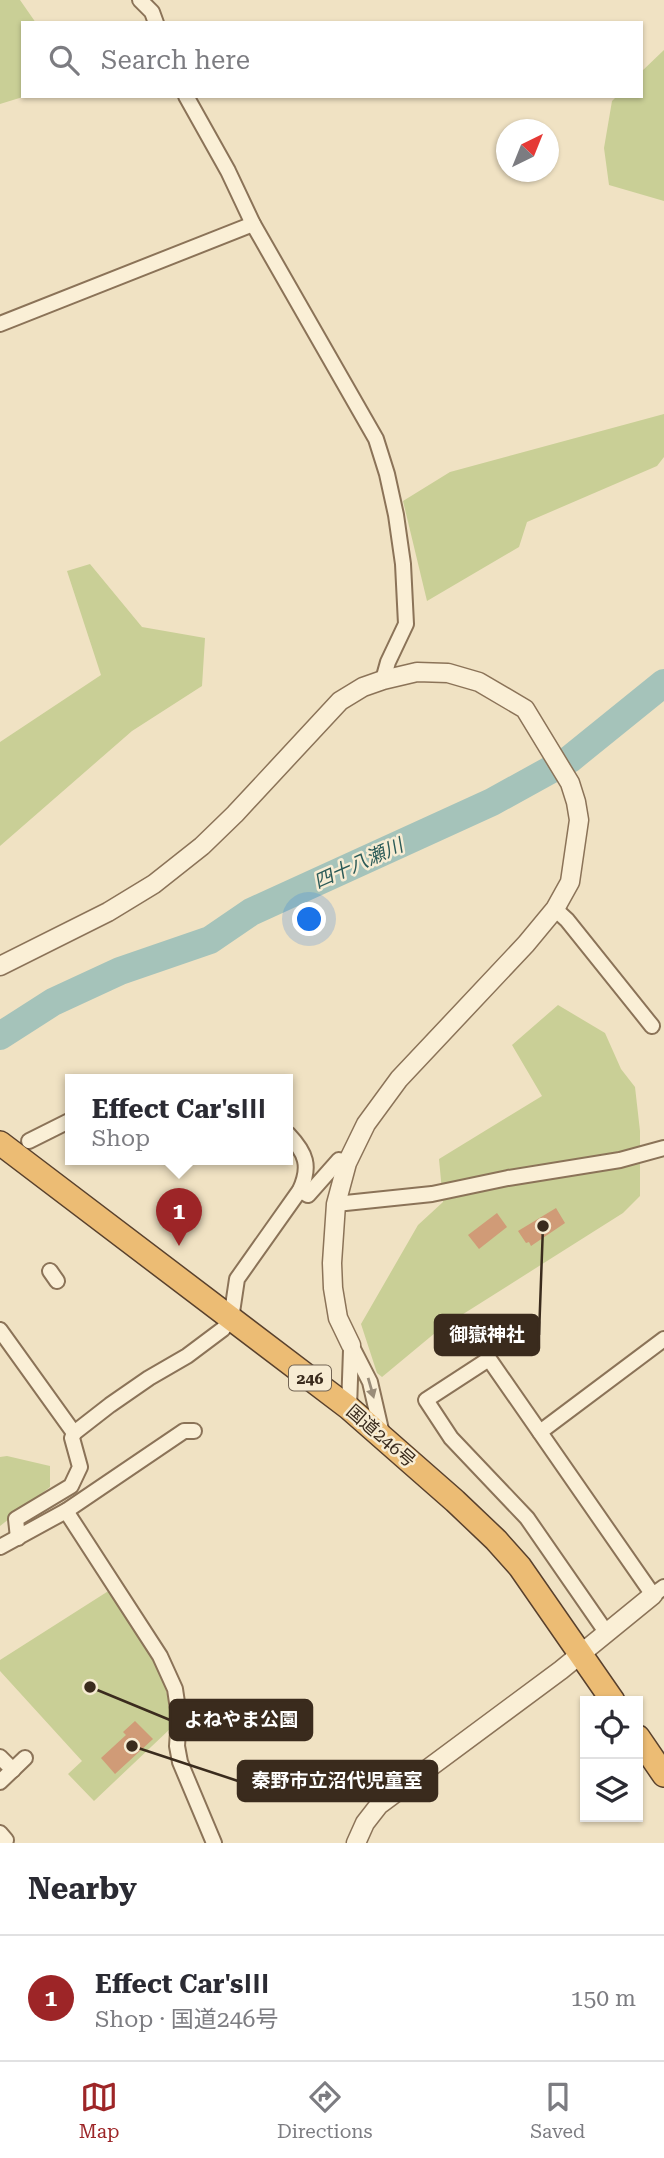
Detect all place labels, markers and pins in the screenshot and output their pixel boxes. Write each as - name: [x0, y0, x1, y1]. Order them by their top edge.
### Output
- pin: 1: [156, 1188, 202, 1246]
- callout: 御嶽神社: [435, 1315, 539, 1355]
- callout: よねやま公園: [170, 1700, 312, 1740]
- callout: 秦野市立沼代児童室: [238, 1761, 437, 1801]

